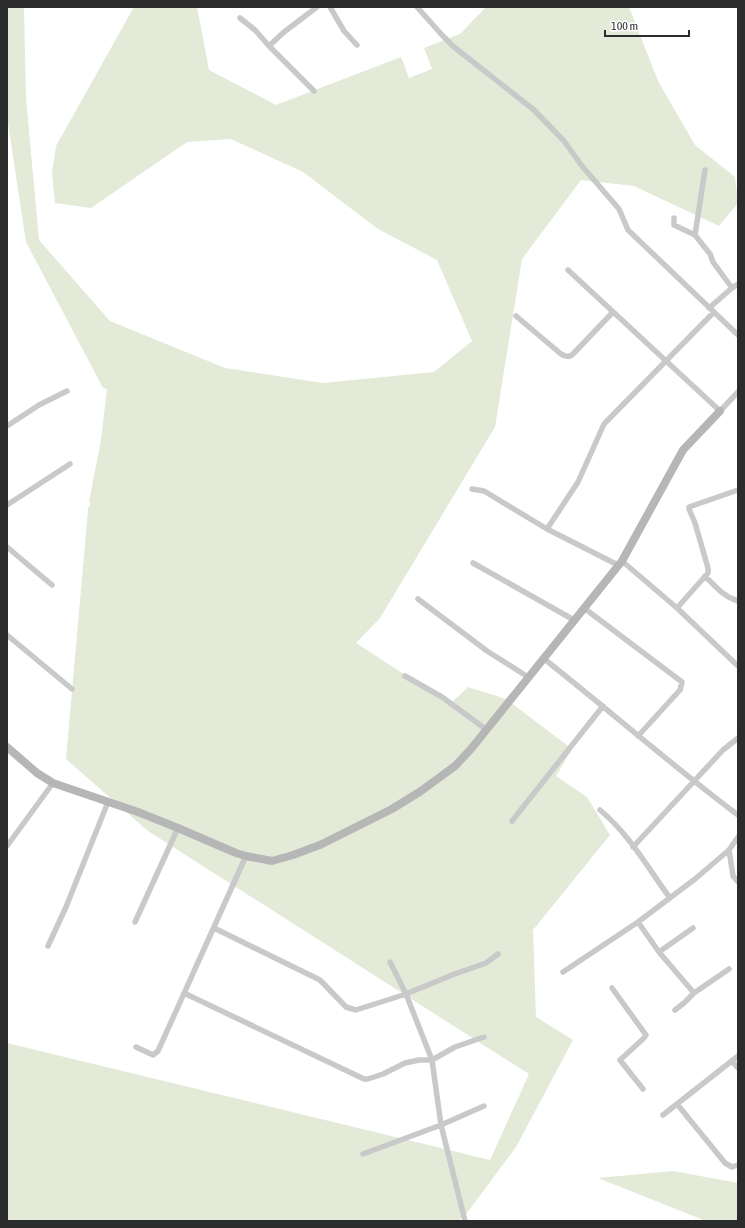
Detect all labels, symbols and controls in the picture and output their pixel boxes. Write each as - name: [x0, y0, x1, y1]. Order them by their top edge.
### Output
- scale bar: [605, 12, 689, 38]
- text: 100 m: [611, 19, 638, 33]

